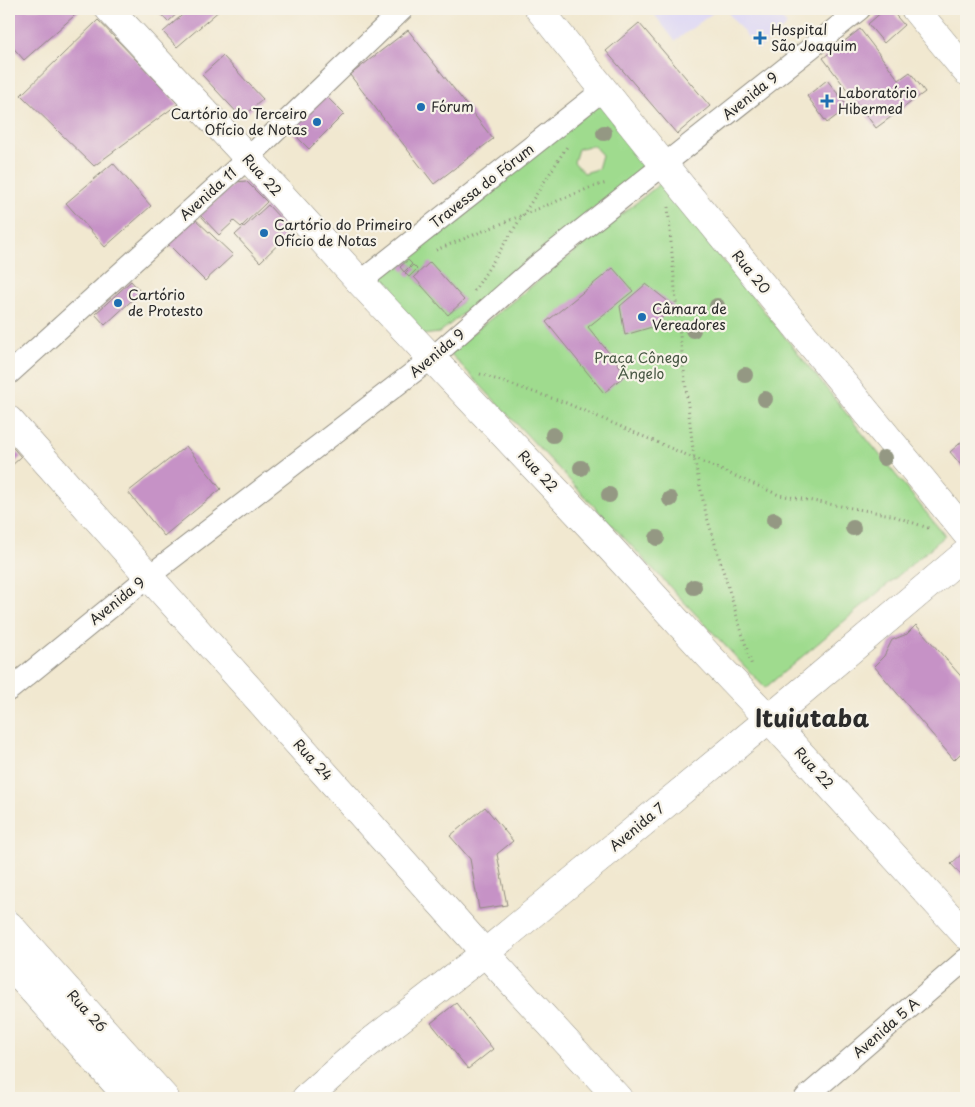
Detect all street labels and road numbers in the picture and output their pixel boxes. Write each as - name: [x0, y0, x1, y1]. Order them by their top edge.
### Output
- street label: Avenida 9: [717, 67, 782, 125]
- street label: Travessa do Fórum: [425, 138, 538, 233]
- street label: Rua 22: [238, 149, 287, 200]
- street label: Avenida 11: [174, 162, 241, 225]
- street label: Rua 20: [727, 245, 776, 298]
- street label: Avenida 9: [405, 323, 469, 382]
- street label: Rua 22: [514, 445, 563, 496]
- street label: Avenida 9: [84, 572, 149, 630]
- street label: Rua 24: [289, 734, 338, 785]
- street label: Rua 22: [790, 742, 839, 793]
- street label: Avenida 7: [605, 797, 669, 856]
- street label: Rua 26: [63, 985, 112, 1037]
- street label: Avenida 5 A: [848, 993, 924, 1063]

